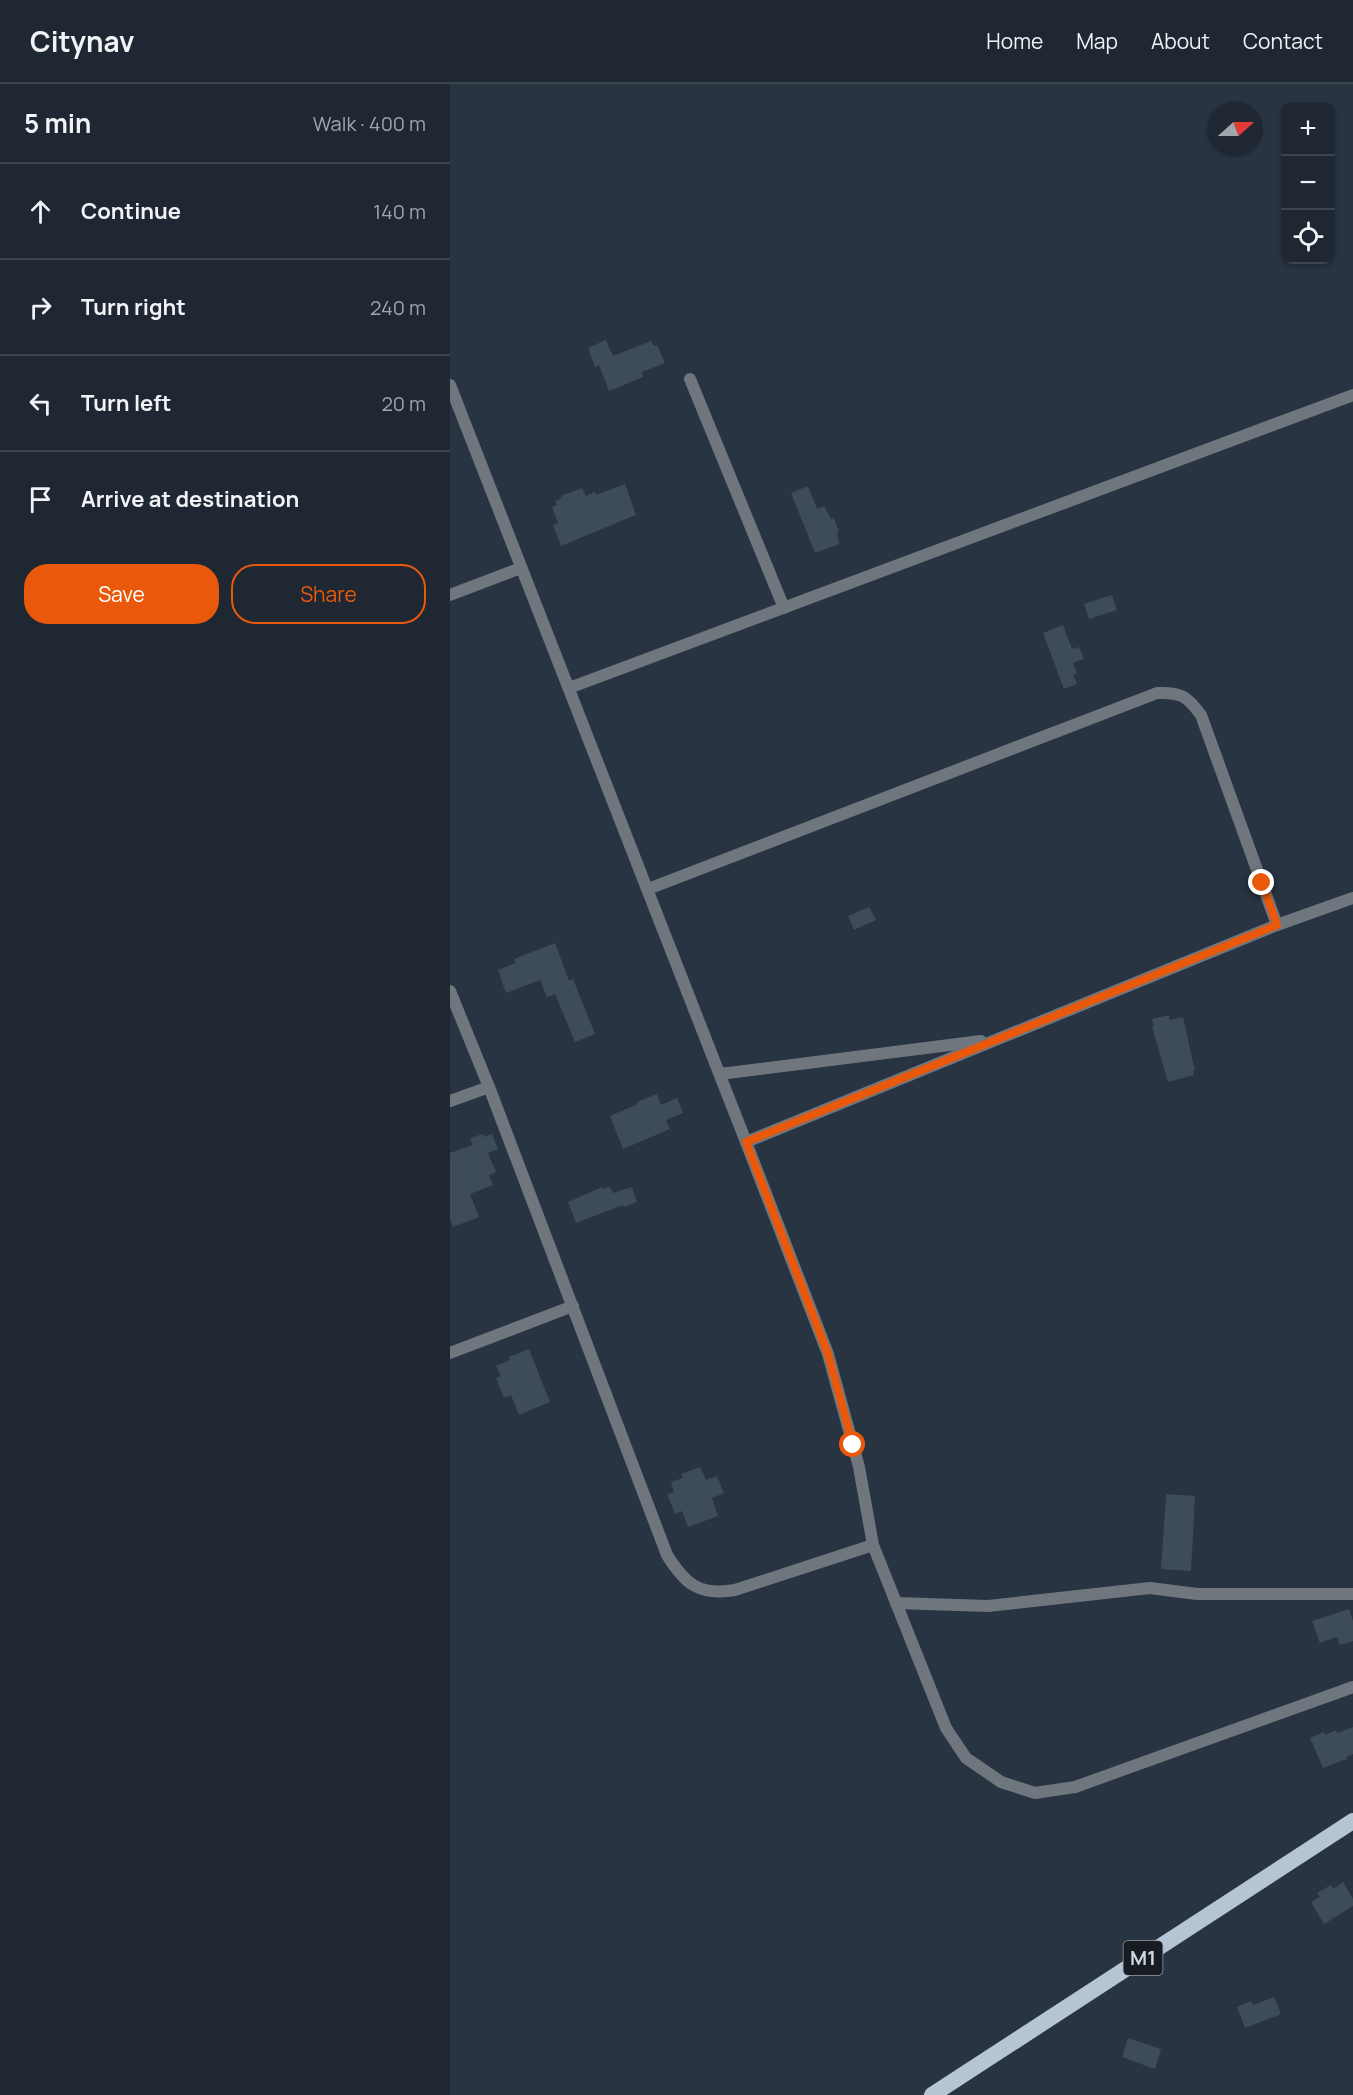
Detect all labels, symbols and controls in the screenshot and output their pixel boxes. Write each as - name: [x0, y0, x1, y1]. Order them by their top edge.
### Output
- text: Citynav: [30, 22, 134, 60]
- text: Home: [986, 27, 1043, 55]
- text: Map: [1076, 27, 1118, 55]
- text: About: [1151, 27, 1210, 55]
- text: Contact: [1243, 27, 1323, 55]
- north arrow: [1209, 102, 1263, 156]
- map controls: [1281, 102, 1335, 264]
- button: +: [1281, 102, 1335, 156]
- text: 5 min: [24, 105, 91, 141]
- text: Walk · 400 m: [313, 110, 426, 137]
- button: −: [1281, 156, 1335, 210]
- icon: ahead: [24, 195, 57, 228]
- text: Continue: [81, 196, 181, 226]
- text: 140 m: [373, 198, 426, 225]
- button: locate: [1281, 210, 1335, 264]
- icon: right: [24, 291, 57, 324]
- text: Turn right: [81, 292, 186, 322]
- text: 240 m: [370, 294, 426, 321]
- icon: left: [24, 387, 57, 420]
- text: Turn left: [81, 388, 171, 418]
- text: 20 m: [381, 390, 426, 417]
- icon: arrive: [24, 483, 57, 516]
- text: Arrive at destination: [81, 484, 299, 514]
- button: Save: [24, 564, 219, 624]
- button: Share: [231, 564, 426, 624]
- route end: [1248, 869, 1274, 895]
- route start: [839, 1431, 865, 1457]
- road number: M1: [1124, 1941, 1162, 1975]

